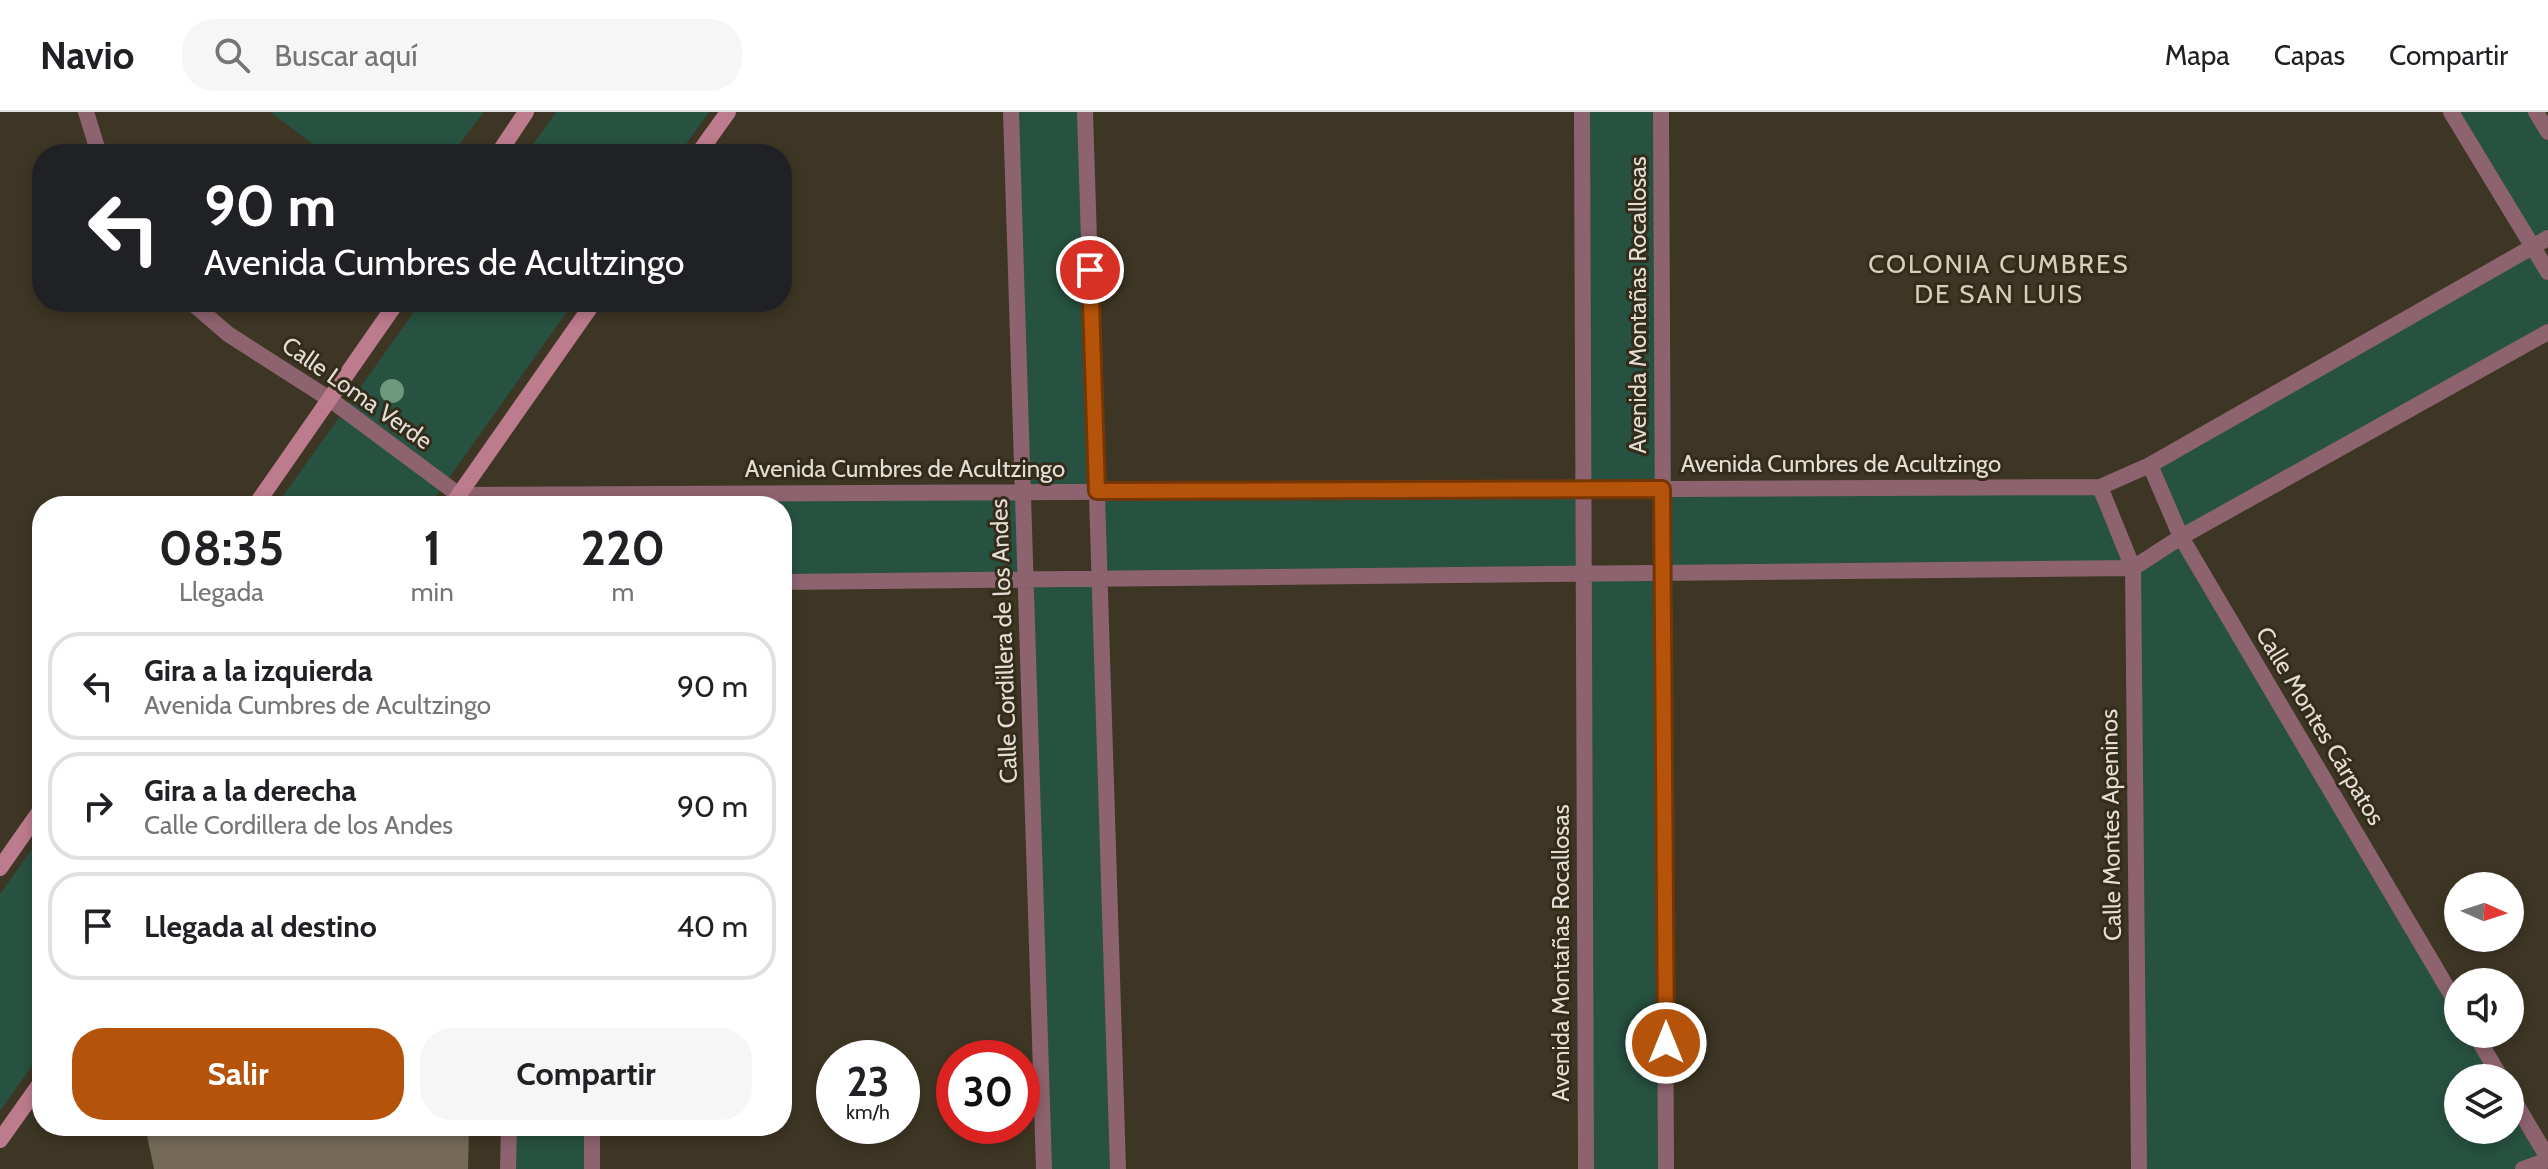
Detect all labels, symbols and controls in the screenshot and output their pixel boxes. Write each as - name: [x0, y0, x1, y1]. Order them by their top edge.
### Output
- search box: [182, 19, 742, 91]
- text: Navio: [40, 32, 134, 79]
- icon: search: [210, 33, 254, 77]
- text: Buscar aquí: [274, 37, 418, 74]
- text: Mapa: [2165, 38, 2230, 72]
- text: Capas: [2274, 38, 2345, 72]
- text: Compartir: [2389, 38, 2508, 72]
- street label: Avenida Montañas Rocallosas: [1623, 156, 1652, 454]
- text: 90 m: [204, 172, 336, 240]
- icon: left: [72, 176, 176, 280]
- pin: [1056, 236, 1124, 304]
- text: Avenida Cumbres de Acultzingo: [204, 240, 685, 284]
- icon: arrive: [1068, 248, 1112, 292]
- district label: COLONIA CUMBRES DE SAN LUIS: [1868, 248, 2130, 310]
- street label: Calle Loma Verde: [277, 330, 438, 455]
- street label: Avenida Cumbres de Acultzingo: [1681, 449, 2001, 478]
- street label: Avenida Cumbres de Acultzingo: [745, 454, 1065, 483]
- street label: Calle Cordillera de los Andes: [984, 498, 1023, 784]
- text: 08:35: [159, 519, 284, 577]
- text: 1: [423, 519, 441, 577]
- text: 220: [580, 519, 665, 577]
- text: Llegada: [179, 576, 264, 608]
- text: min: [411, 576, 454, 608]
- text: m: [611, 576, 634, 608]
- street label: Calle Montes Cárpatos: [2250, 621, 2391, 830]
- text: Gira a la izquierda: [144, 652, 373, 689]
- icon: left: [76, 664, 120, 708]
- text: 90 m: [677, 668, 748, 705]
- text: Avenida Cumbres de Acultzingo: [144, 689, 491, 721]
- street label: Calle Montes Apeninos: [2094, 709, 2127, 941]
- text: Gira a la derecha: [144, 772, 356, 809]
- icon: right: [76, 784, 120, 828]
- text: 90 m: [677, 788, 748, 825]
- street label: Avenida Montañas Rocallosas: [1546, 804, 1575, 1102]
- text: Calle Cordillera de los Andes: [144, 809, 453, 841]
- north arrow: [2444, 872, 2524, 952]
- map controls: [2444, 872, 2524, 1144]
- icon: arrive: [76, 904, 120, 948]
- text: Llegada al destino: [144, 908, 377, 945]
- text: 40 m: [677, 908, 748, 945]
- button: sound: [2444, 968, 2524, 1048]
- position arrow: [1624, 1001, 1708, 1085]
- button: Salir: [72, 1028, 404, 1120]
- button: Compartir: [420, 1028, 752, 1120]
- speed limit sign: 30: [936, 1040, 1040, 1144]
- text: 23: [847, 1057, 889, 1106]
- button: layers: [2444, 1064, 2524, 1144]
- text: km/h: [846, 1100, 890, 1124]

